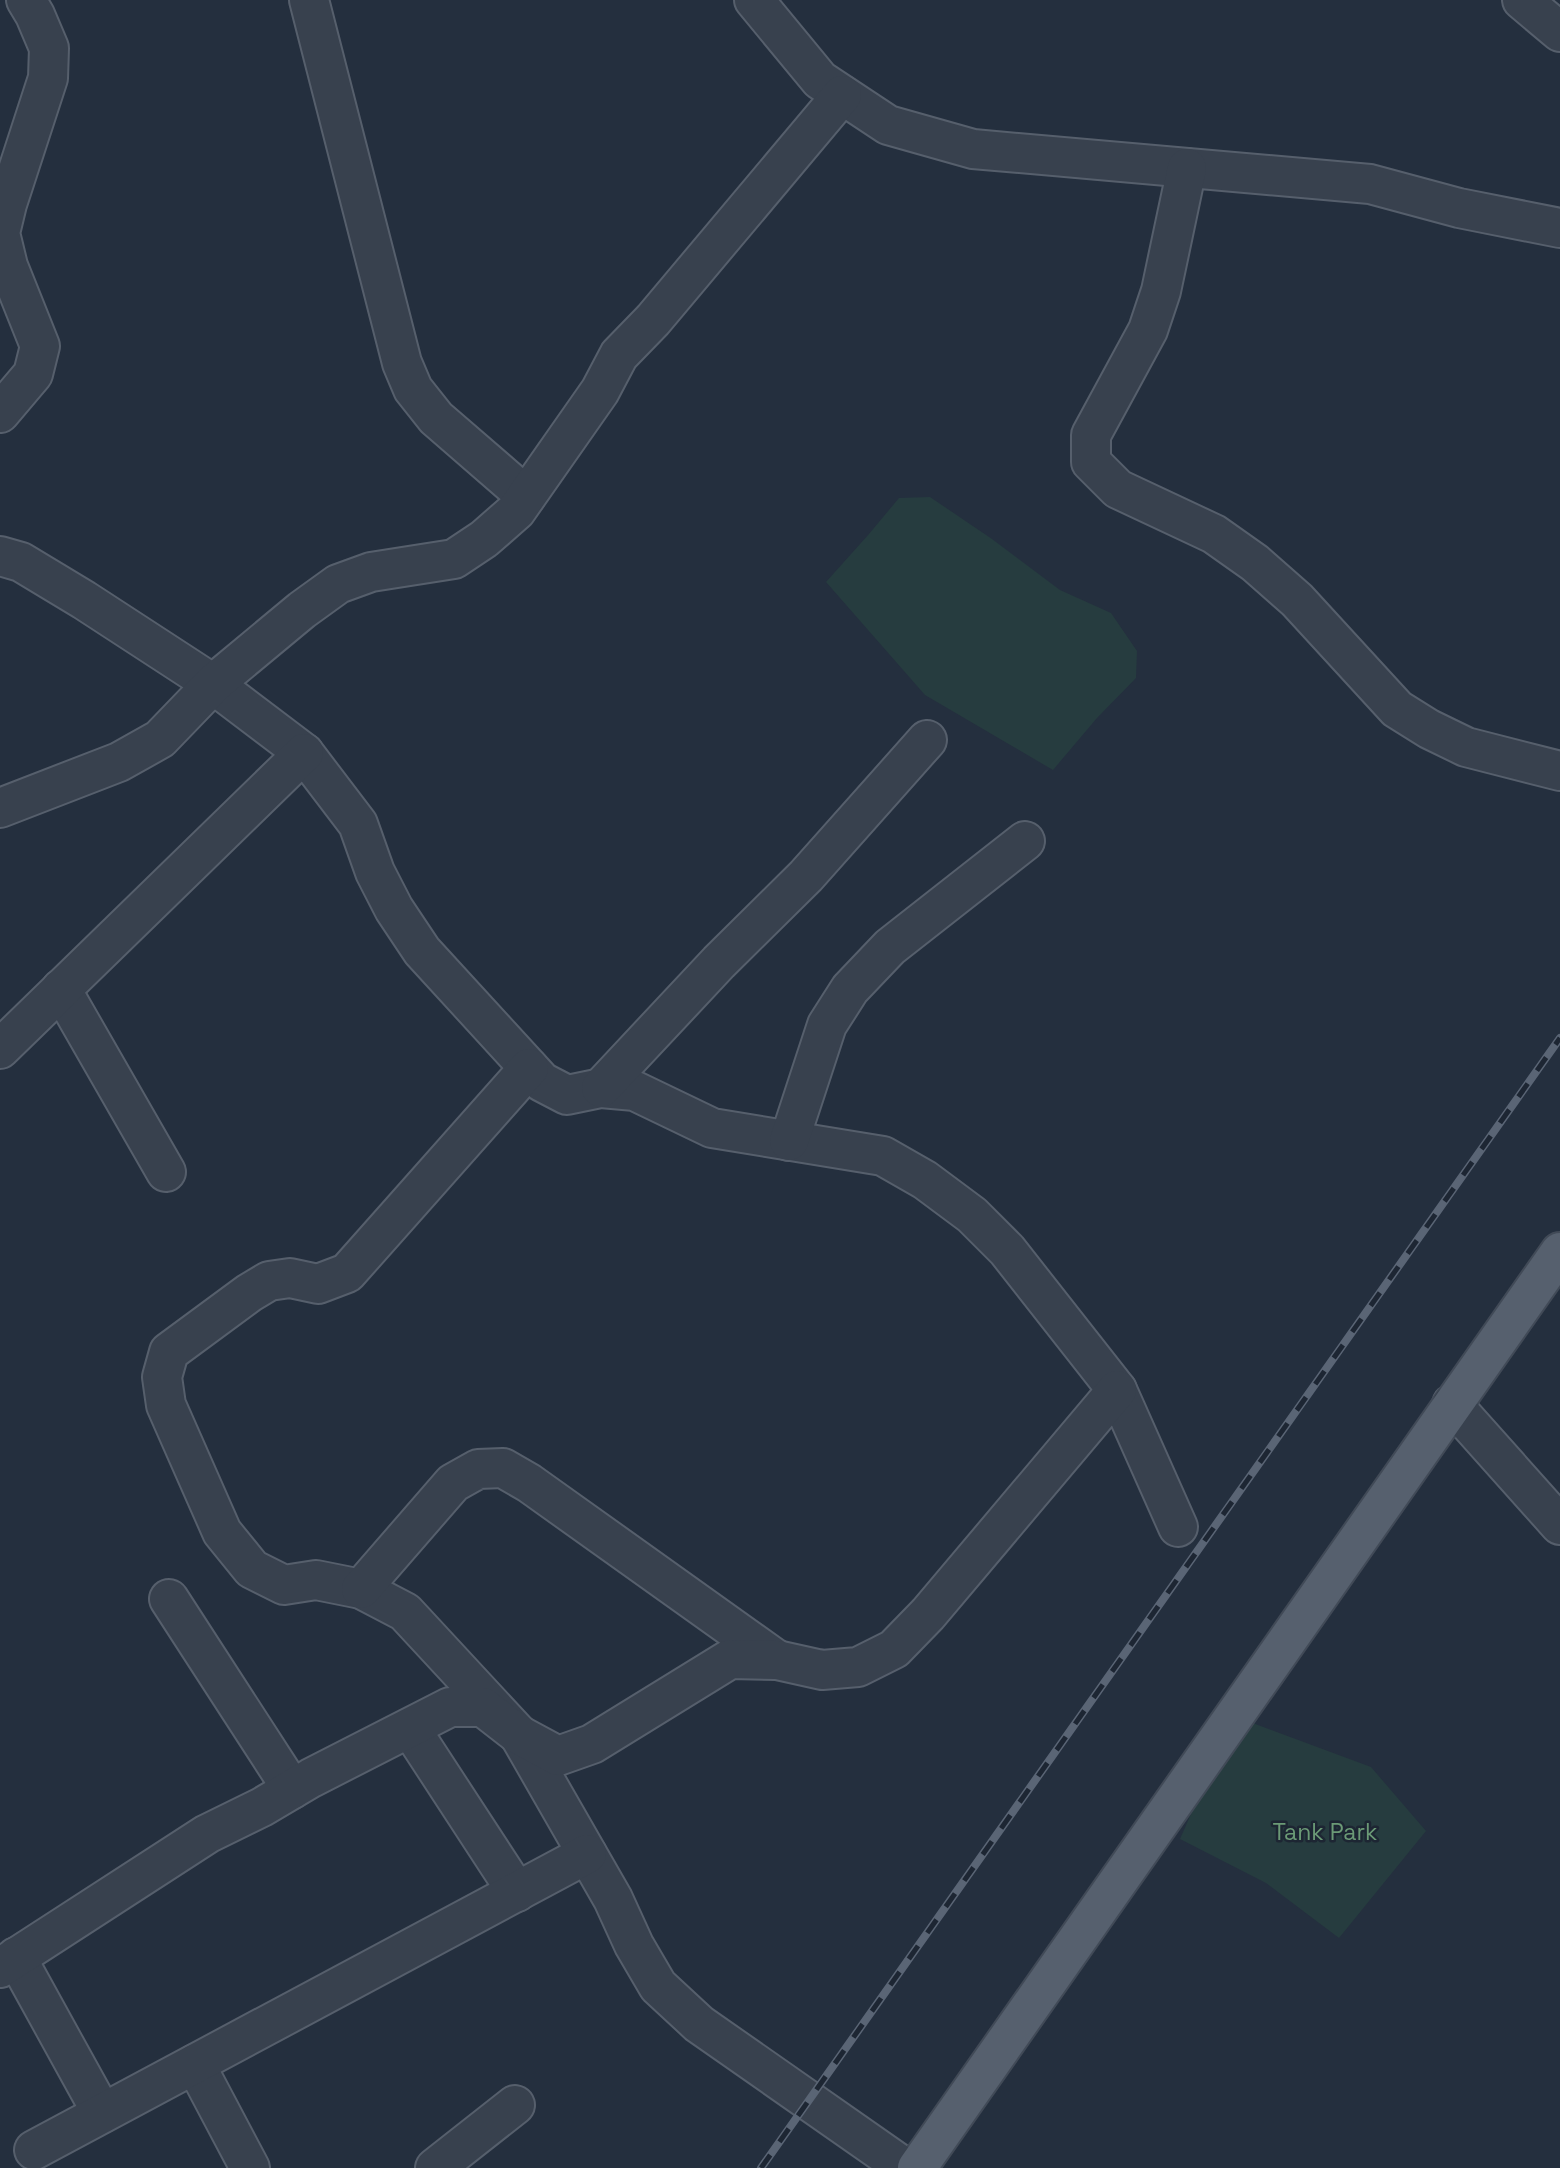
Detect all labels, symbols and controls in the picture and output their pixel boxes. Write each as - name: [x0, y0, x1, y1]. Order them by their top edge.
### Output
- park label: Tank Park: [1273, 1817, 1377, 1847]

